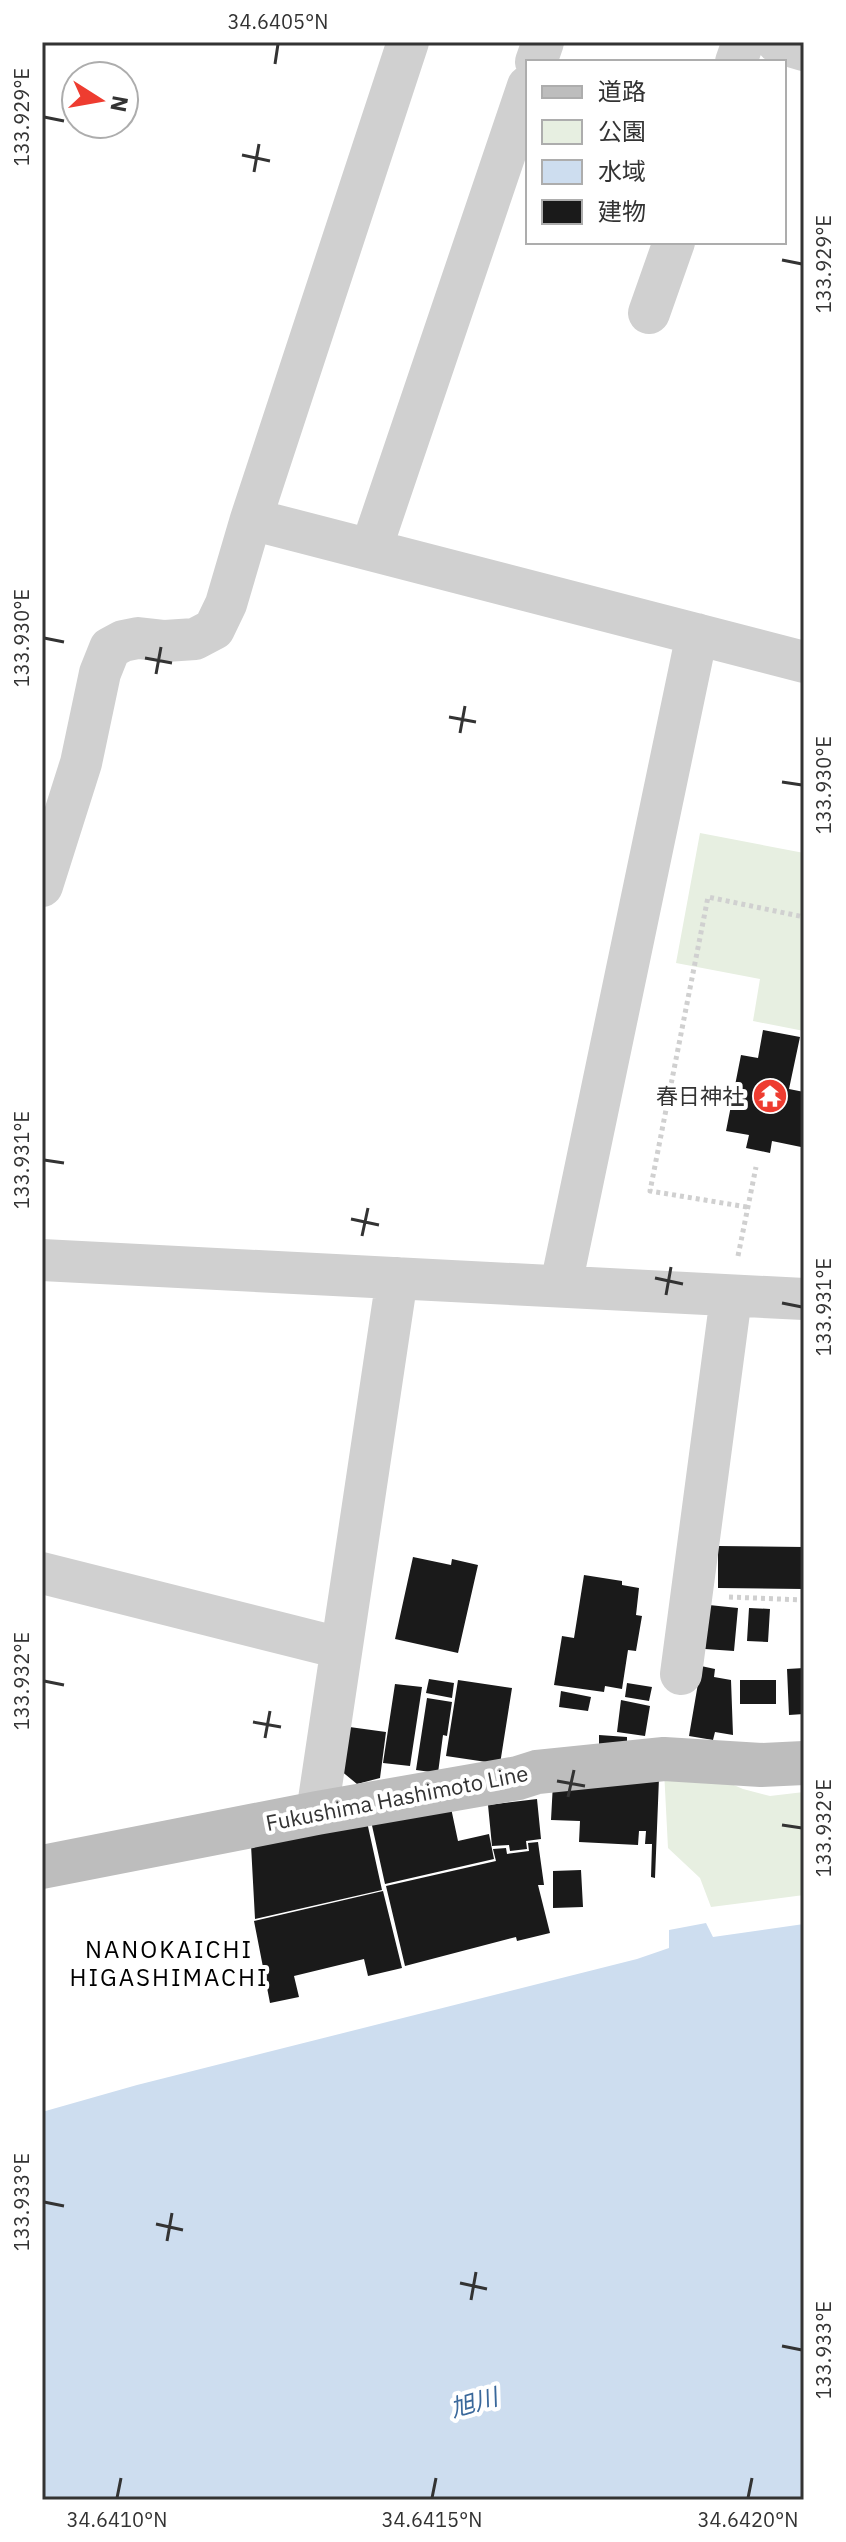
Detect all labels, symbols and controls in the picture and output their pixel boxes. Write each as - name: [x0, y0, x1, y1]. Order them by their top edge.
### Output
- text: 34.6405°N: [228, 8, 328, 35]
- north arrow: [60, 60, 140, 140]
- legend: [526, 60, 786, 244]
- text: 133.929°E: [8, 68, 35, 166]
- text: 道路: [598, 75, 646, 107]
- text: N: [104, 93, 136, 115]
- text: 公園: [598, 115, 646, 147]
- text: 水域: [598, 155, 646, 187]
- text: 建物: [598, 195, 646, 227]
- text: 133.929°E: [810, 215, 837, 313]
- text: 133.930°E: [8, 589, 35, 687]
- text: 133.930°E: [810, 736, 837, 834]
- temple icon: 春日神社: [751, 1077, 789, 1115]
- place label: 春日神社: [656, 1081, 744, 1110]
- text: 133.931°E: [8, 1111, 35, 1209]
- text: 133.931°E: [810, 1258, 837, 1356]
- text: 133.932°E: [8, 1632, 35, 1730]
- street label: Fukushima Hashimoto Line: [263, 1758, 531, 1837]
- text: 133.932°E: [810, 1779, 837, 1877]
- district label: NANOKAICHI HIGASHIMACHI: [69, 1933, 269, 1993]
- text: 133.933°E: [8, 2153, 35, 2251]
- text: 133.933°E: [810, 2301, 837, 2399]
- water label: 旭川: [446, 2379, 504, 2424]
- text: 34.6410°N: [67, 2506, 167, 2533]
- text: 34.6415°N: [382, 2506, 482, 2533]
- text: 34.6420°N: [698, 2506, 798, 2533]

